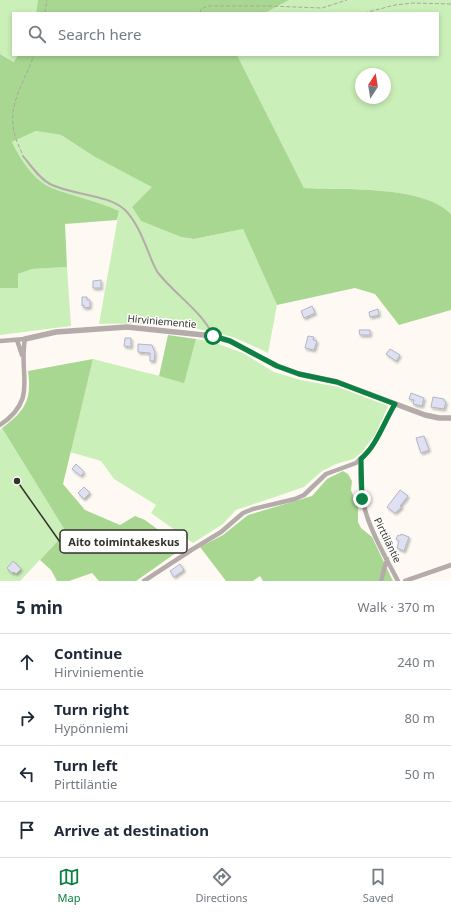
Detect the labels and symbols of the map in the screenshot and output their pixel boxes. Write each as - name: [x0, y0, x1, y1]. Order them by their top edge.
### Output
- north arrow: [355, 68, 391, 104]
- street label: Hirviniementie: [127, 311, 197, 331]
- route start: [204, 327, 222, 345]
- route end: [353, 490, 371, 508]
- street label: Pirttiläntie: [371, 515, 405, 565]
- callout: Aito toimintakeskus: [60, 530, 187, 553]
- text: Aito toimintakeskus: [68, 534, 180, 549]

